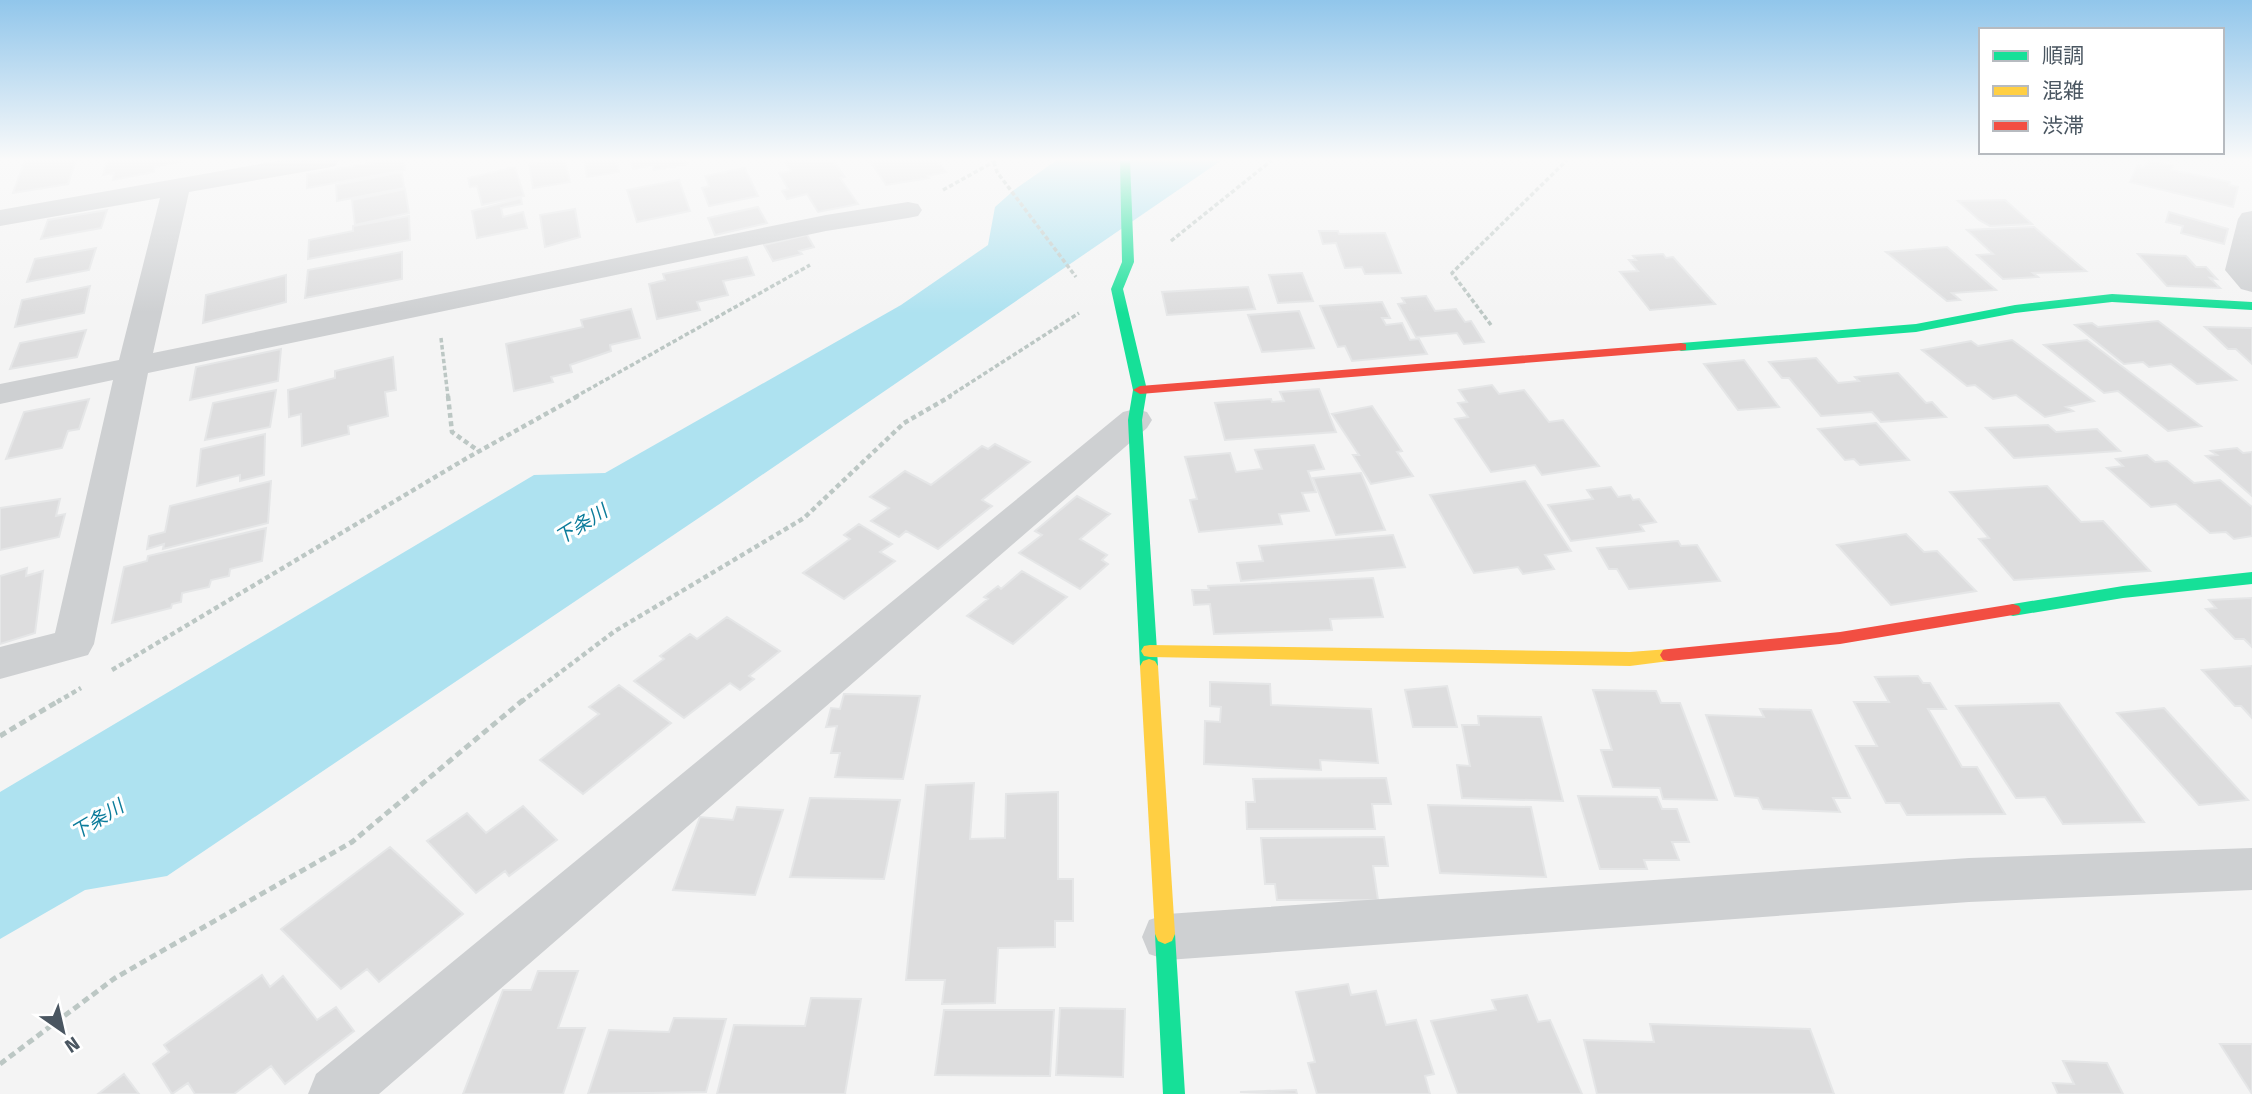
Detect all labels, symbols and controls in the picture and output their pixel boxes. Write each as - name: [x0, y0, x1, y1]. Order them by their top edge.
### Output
- legend: [1979, 28, 2224, 154]
- text: 順調: [2042, 43, 2084, 69]
- text: 混雑: [2042, 78, 2084, 104]
- text: 渋滞: [2042, 113, 2084, 139]
- water label: 下条川: [551, 499, 613, 549]
- water label: 下条川: [67, 794, 129, 844]
- north arrow: [28, 996, 98, 1066]
- text: N: [61, 1032, 84, 1058]

